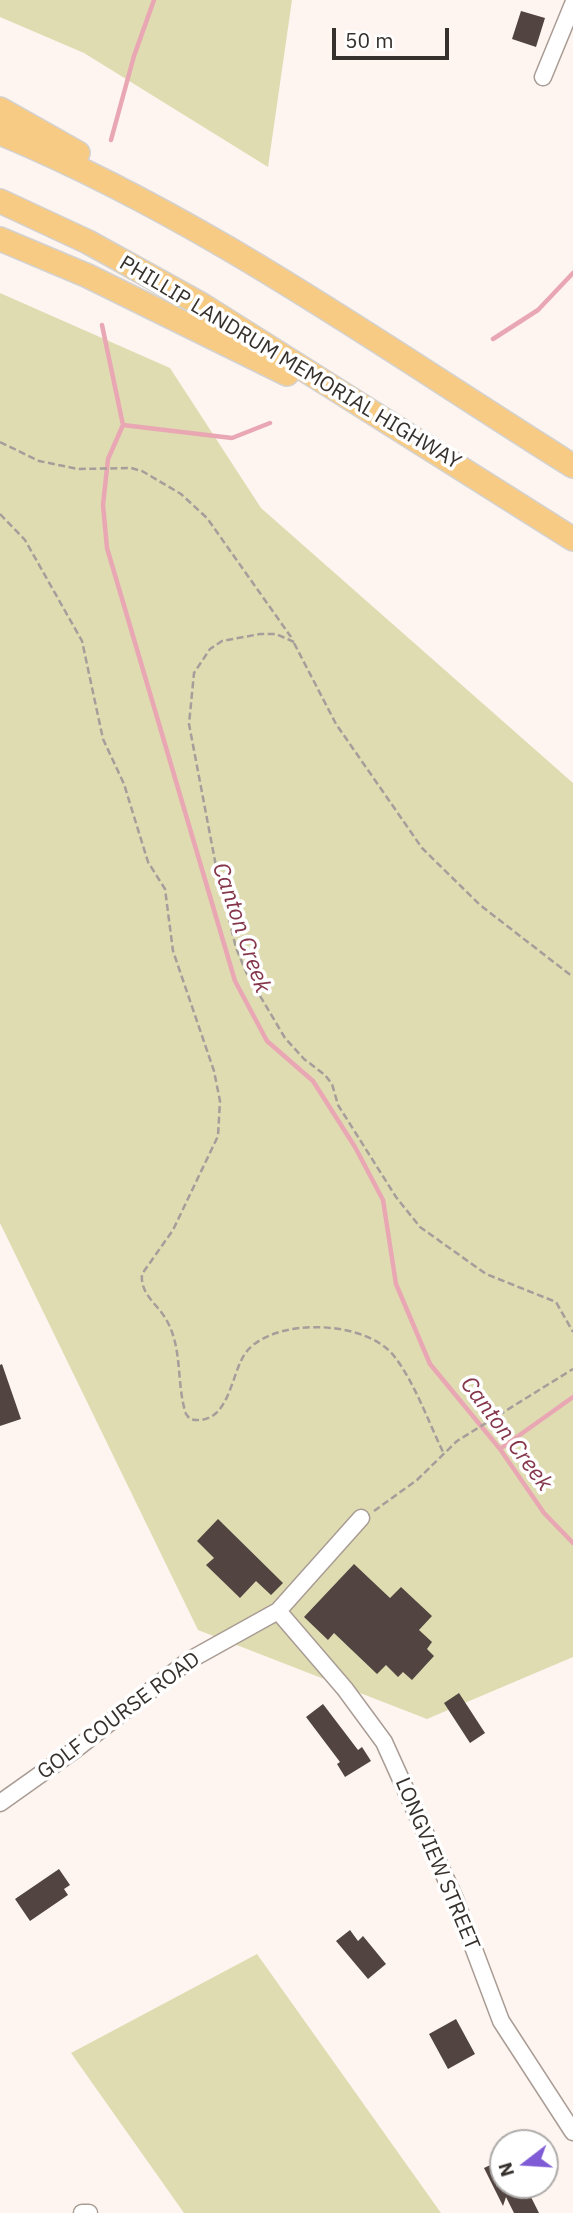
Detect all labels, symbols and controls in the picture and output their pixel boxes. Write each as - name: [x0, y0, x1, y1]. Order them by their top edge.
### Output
- scale bar: [335, 14, 452, 58]
- text: 50 m: [345, 26, 394, 54]
- street label: PHILLIP LANDRUM MEMORIAL HIGHWAY: [115, 251, 465, 475]
- water label: Canton Creek: [206, 859, 276, 997]
- water label: Canton Creek: [454, 1371, 558, 1497]
- street label: GOLF COURSE ROAD: [33, 1647, 205, 1785]
- street label: LONGVIEW STREET: [389, 1774, 485, 1954]
- north arrow: [489, 2129, 559, 2199]
- text: N: [492, 2159, 519, 2180]

